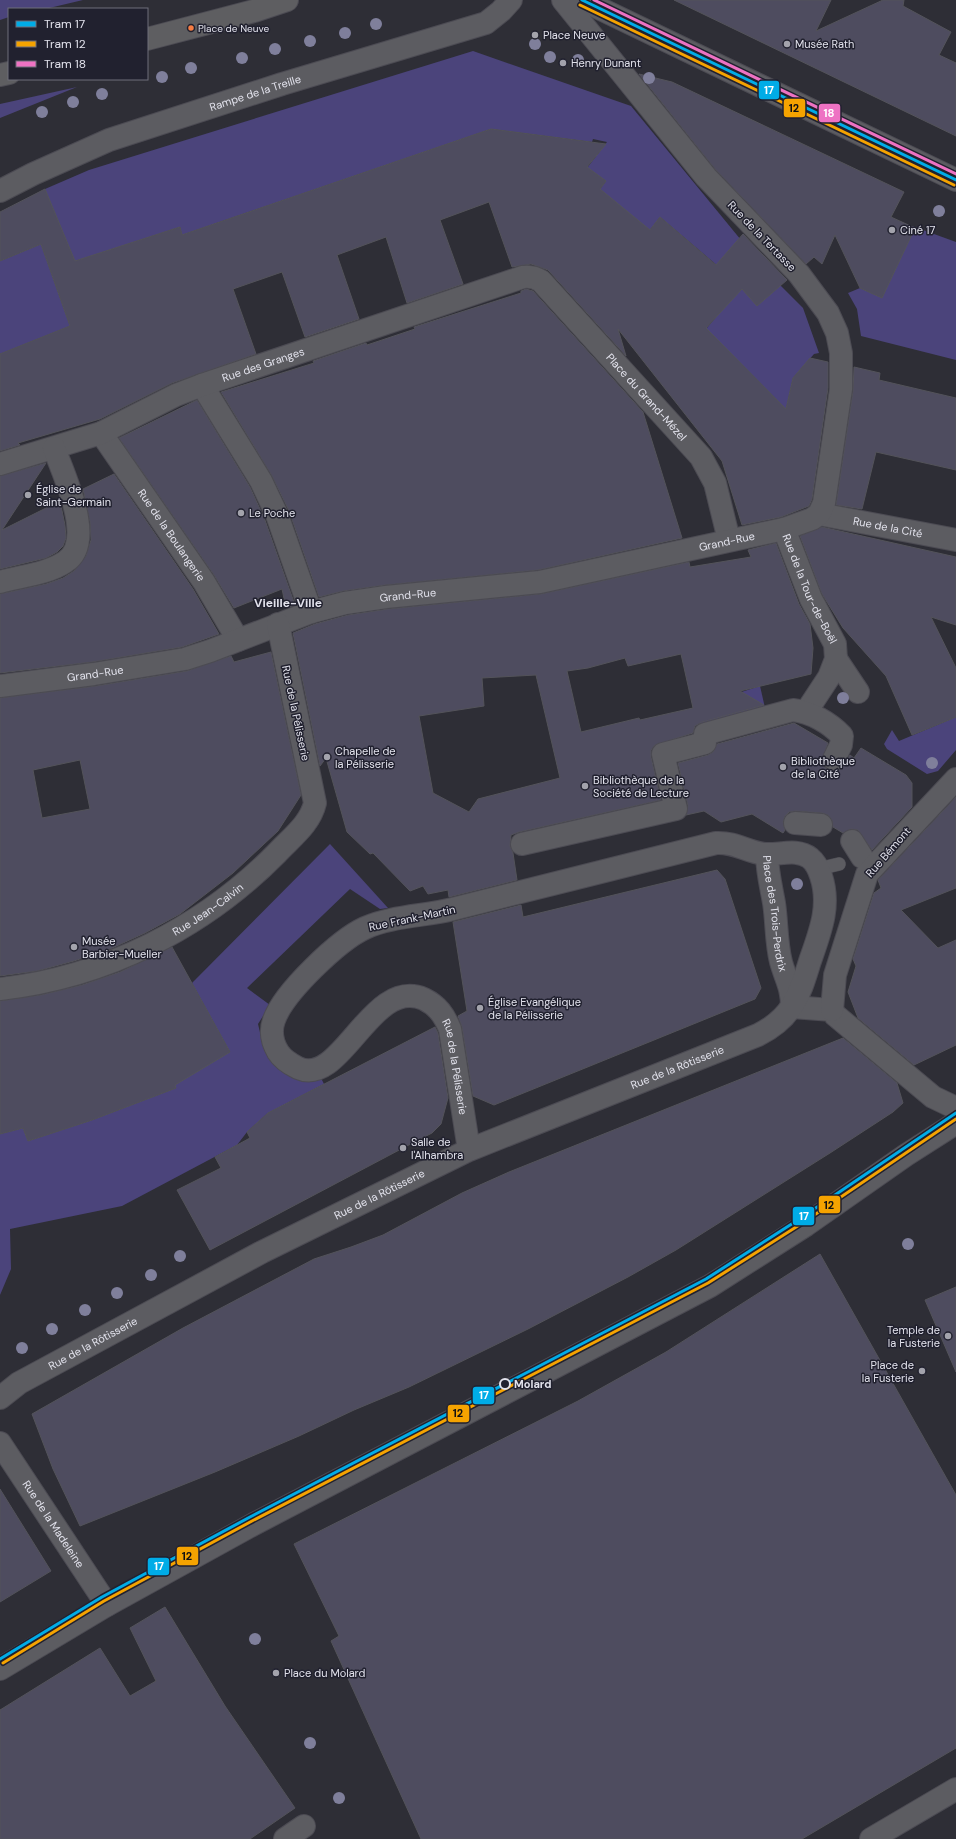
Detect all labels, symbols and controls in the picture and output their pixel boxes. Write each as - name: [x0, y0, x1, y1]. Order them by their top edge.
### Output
- legend: [8, 8, 148, 80]
- text: Tram 17: [44, 16, 85, 32]
- place label: Place de Neuve: [198, 22, 269, 35]
- marker: Place de Neuve: [186, 23, 196, 33]
- place label: Place Neuve: [543, 28, 605, 42]
- marker: Place Neuve: [530, 30, 540, 40]
- text: Tram 12: [44, 36, 86, 52]
- place label: Musée Rath: [795, 37, 854, 51]
- marker: Musée Rath: [782, 39, 792, 49]
- text: Tram 18: [44, 56, 86, 72]
- place label: Henry Dunant: [571, 56, 641, 70]
- marker: Henry Dunant: [558, 58, 568, 68]
- street label: Rampe de la Treille: [208, 72, 303, 114]
- line badge: 17: [758, 80, 780, 100]
- text: 17: [764, 83, 774, 97]
- line badge: 12: [783, 98, 806, 118]
- text: 12: [789, 101, 799, 115]
- line badge: 18: [818, 103, 841, 123]
- text: 18: [824, 106, 835, 120]
- street label: Rue de la Tertasse: [725, 198, 799, 274]
- place label: Ciné 17: [900, 223, 935, 237]
- marker: Ciné 17: [887, 225, 897, 235]
- street label: Rue des Granges: [220, 344, 306, 385]
- street label: Place du Grand-Mézel: [603, 350, 690, 444]
- place label: Église de Saint-Germain: [36, 482, 111, 509]
- street label: Rue de la Boulangerie: [135, 486, 208, 584]
- marker: Église de Saint-Germain: [23, 490, 33, 500]
- place label: Le Poche: [249, 506, 295, 520]
- marker: Le Poche: [236, 508, 246, 518]
- street label: Rue de la Cité: [852, 514, 924, 540]
- street label: Grand-Rue: [698, 529, 756, 554]
- street label: Rue de la Tour-de-Boël: [780, 532, 840, 646]
- street label: Grand-Rue: [379, 585, 437, 605]
- district label: Vieille-Ville: [254, 595, 322, 611]
- street label: Grand-Rue: [66, 662, 124, 684]
- street label: Rue de la Pélisserie: [279, 664, 313, 762]
- place label: Chapelle de la Pélisserie: [335, 744, 396, 771]
- marker: Chapelle de la Pélisserie: [322, 752, 332, 762]
- place label: Bibliothèque de la Cité: [791, 754, 855, 781]
- marker: Bibliothèque de la Cité: [778, 762, 788, 772]
- place label: Bibliothèque de la Société de Lecture: [593, 773, 689, 800]
- marker: Bibliothèque de la Société de Lecture: [580, 781, 590, 791]
- street label: Rue Bémont: [862, 824, 914, 880]
- street label: Place des Trois-Perdrix: [760, 855, 791, 974]
- street label: Rue Jean-Calvin: [170, 880, 246, 939]
- street label: Rue Frank-Martin: [367, 902, 457, 934]
- place label: Musée Barbier-Mueller: [82, 934, 162, 961]
- marker: Musée Barbier-Mueller: [69, 942, 79, 952]
- place label: Église Evangélique de la Pélisserie: [488, 995, 581, 1022]
- marker: Église Evangélique de la Pélisserie: [475, 1003, 485, 1013]
- street label: Rue de la Pélisserie: [439, 1016, 470, 1116]
- street label: Rue de la Rôtisserie: [628, 1042, 726, 1092]
- place label: Salle de l'Alhambra: [411, 1135, 463, 1162]
- marker: Salle de l'Alhambra: [398, 1143, 408, 1153]
- street label: Rue de la Rôtisserie: [332, 1166, 427, 1222]
- line badge: 12: [818, 1195, 841, 1214]
- text: 12: [824, 1198, 834, 1212]
- line badge: 17: [792, 1206, 815, 1226]
- text: 17: [799, 1209, 809, 1223]
- street label: Rue de la Rôtisserie: [46, 1314, 140, 1373]
- place label: Temple de la Fusterie: [887, 1323, 940, 1350]
- marker: Temple de la Fusterie: [943, 1331, 953, 1341]
- place label: Place de la Fusterie: [862, 1358, 914, 1385]
- marker: Place de la Fusterie: [917, 1366, 927, 1376]
- place label: Molard: [514, 1377, 551, 1391]
- marker: Molard: [499, 1378, 511, 1390]
- line badge: 17: [472, 1386, 495, 1405]
- text: 17: [479, 1388, 489, 1402]
- line badge: 12: [447, 1404, 470, 1423]
- text: 12: [453, 1406, 463, 1420]
- street label: Rue de la Madeleine: [20, 1478, 87, 1570]
- line badge: 12: [176, 1546, 199, 1566]
- text: 12: [182, 1549, 192, 1563]
- line badge: 17: [147, 1557, 170, 1576]
- text: 17: [154, 1559, 164, 1573]
- place label: Place du Molard: [284, 1666, 365, 1680]
- marker: Place du Molard: [271, 1668, 281, 1678]

